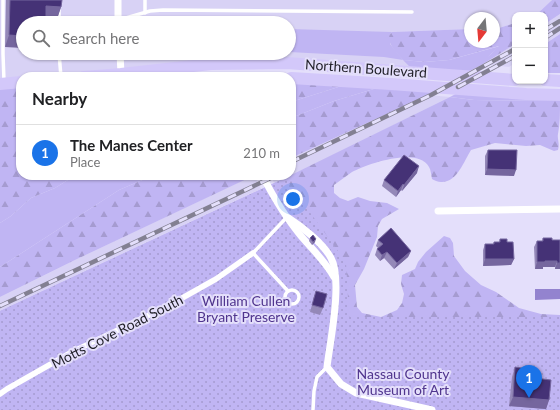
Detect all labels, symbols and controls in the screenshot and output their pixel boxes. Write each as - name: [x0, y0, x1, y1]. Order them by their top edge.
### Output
- north arrow: [464, 12, 500, 48]
- map controls: [512, 12, 548, 84]
- button: +: [512, 12, 548, 48]
- search box: [16, 16, 296, 60]
- icon: search: [30, 27, 52, 49]
- text: Search here: [62, 29, 139, 47]
- button: −: [512, 48, 548, 84]
- street label: Northern Boulevard: [304, 55, 428, 81]
- text: Nearby: [32, 88, 87, 109]
- text: The Manes Center: [70, 136, 193, 154]
- text: 1: [41, 145, 49, 161]
- text: 210 m: [243, 145, 280, 161]
- text: Place: [70, 154, 100, 170]
- your location: [283, 189, 303, 209]
- street label: Motts Cove Road South: [48, 290, 186, 372]
- park label: William Cullen Bryant Preserve: [197, 292, 295, 325]
- park label: Nassau County Museum of Art: [357, 365, 450, 398]
- pin: 1: [516, 365, 542, 398]

